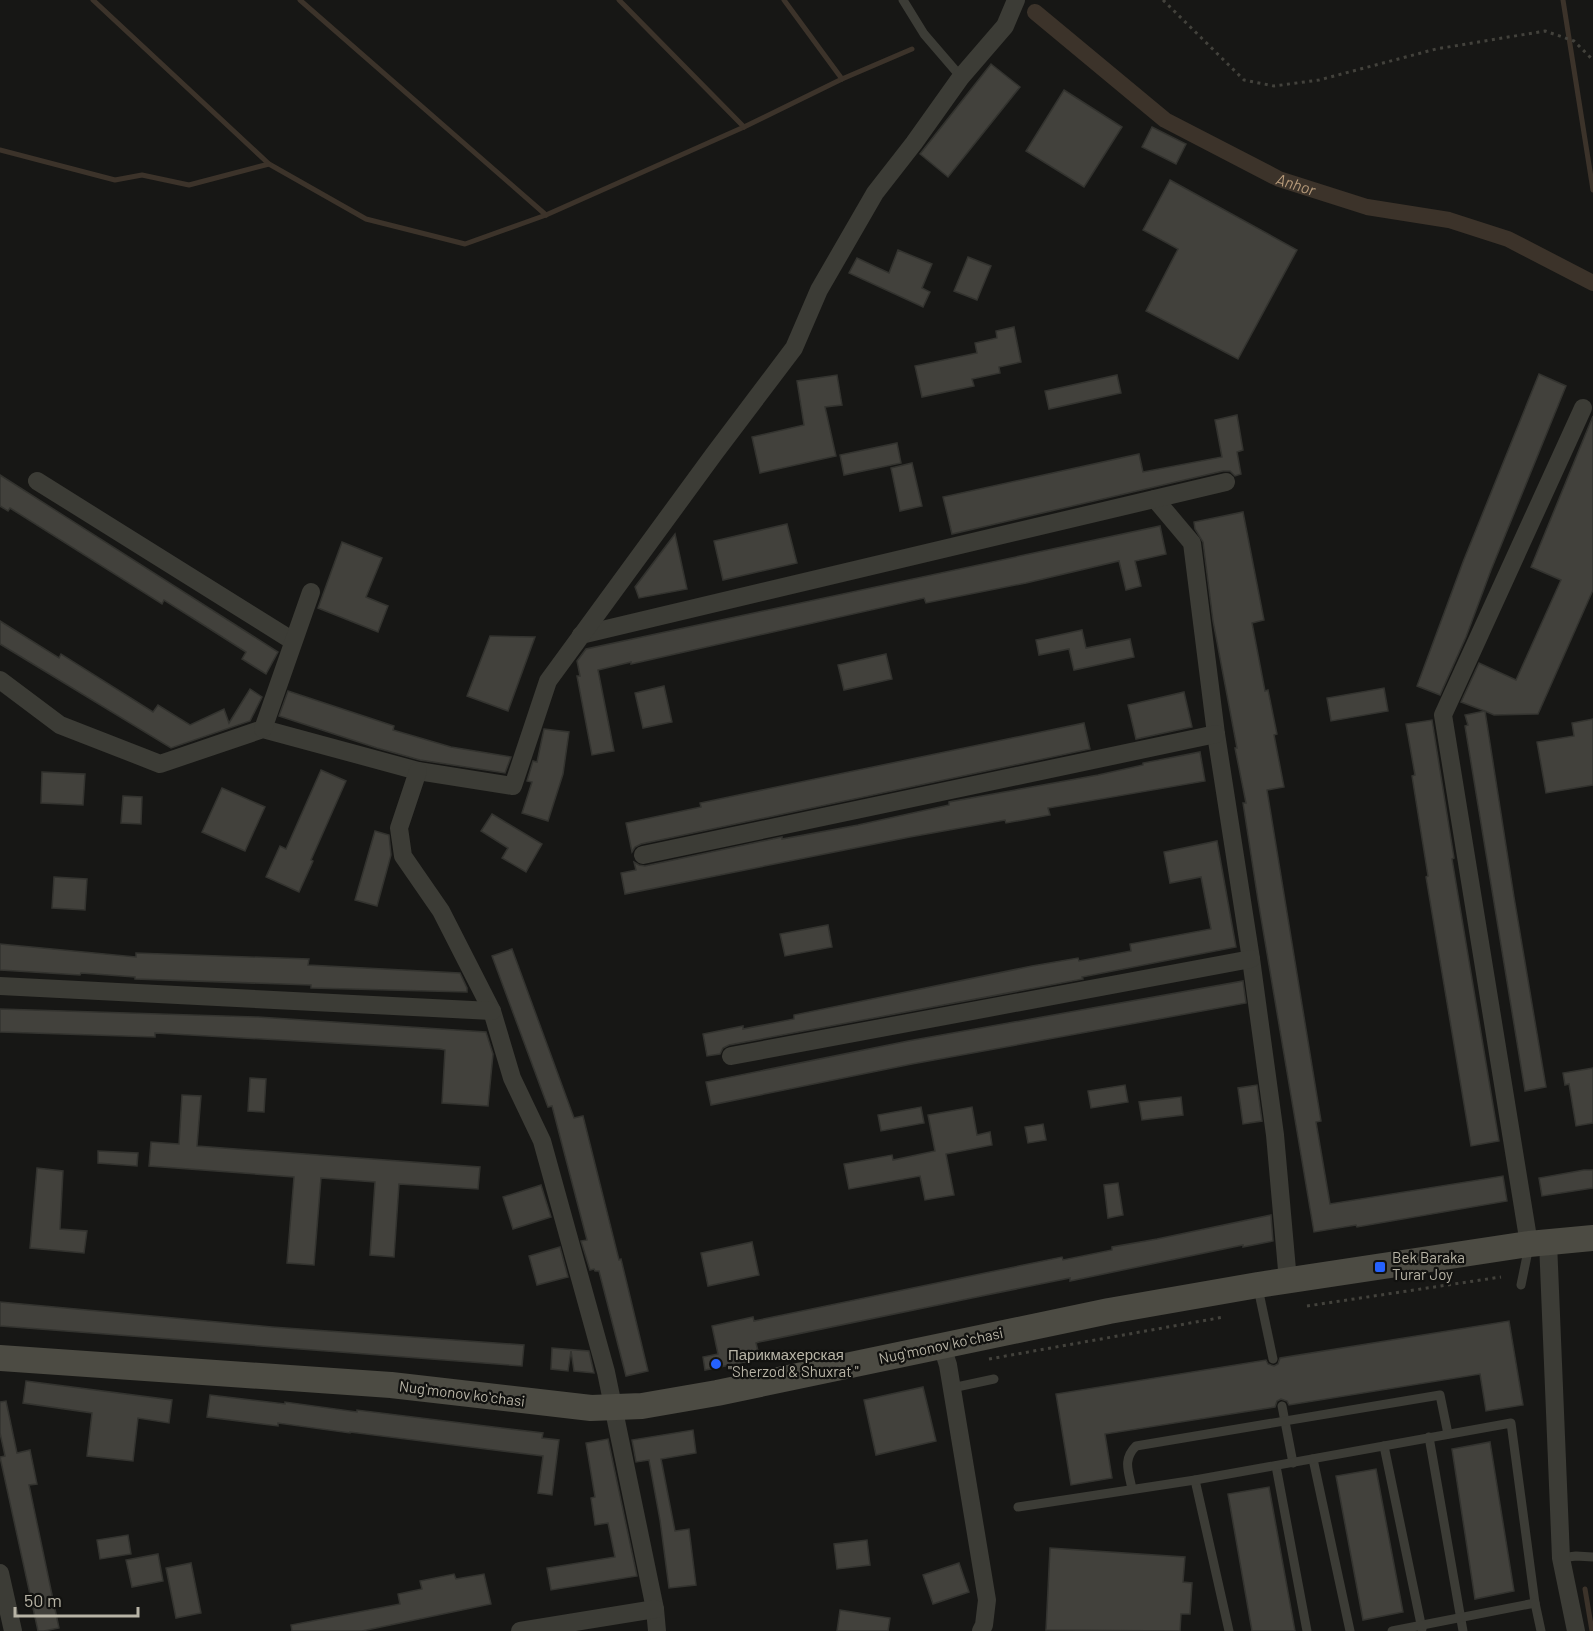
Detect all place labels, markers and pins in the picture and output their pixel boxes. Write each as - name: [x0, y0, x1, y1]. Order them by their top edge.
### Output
- place label: Bek Baraka Turar Joy: [1392, 1248, 1465, 1283]
- marker: Bek Baraka Turar Joy: [1373, 1260, 1387, 1274]
- place label: Парикмахерская "Sherzod & Shuxrat ": [728, 1345, 859, 1380]
- marker: Парикмахерская "Sherzod & Shuxrat ": [709, 1357, 723, 1371]

